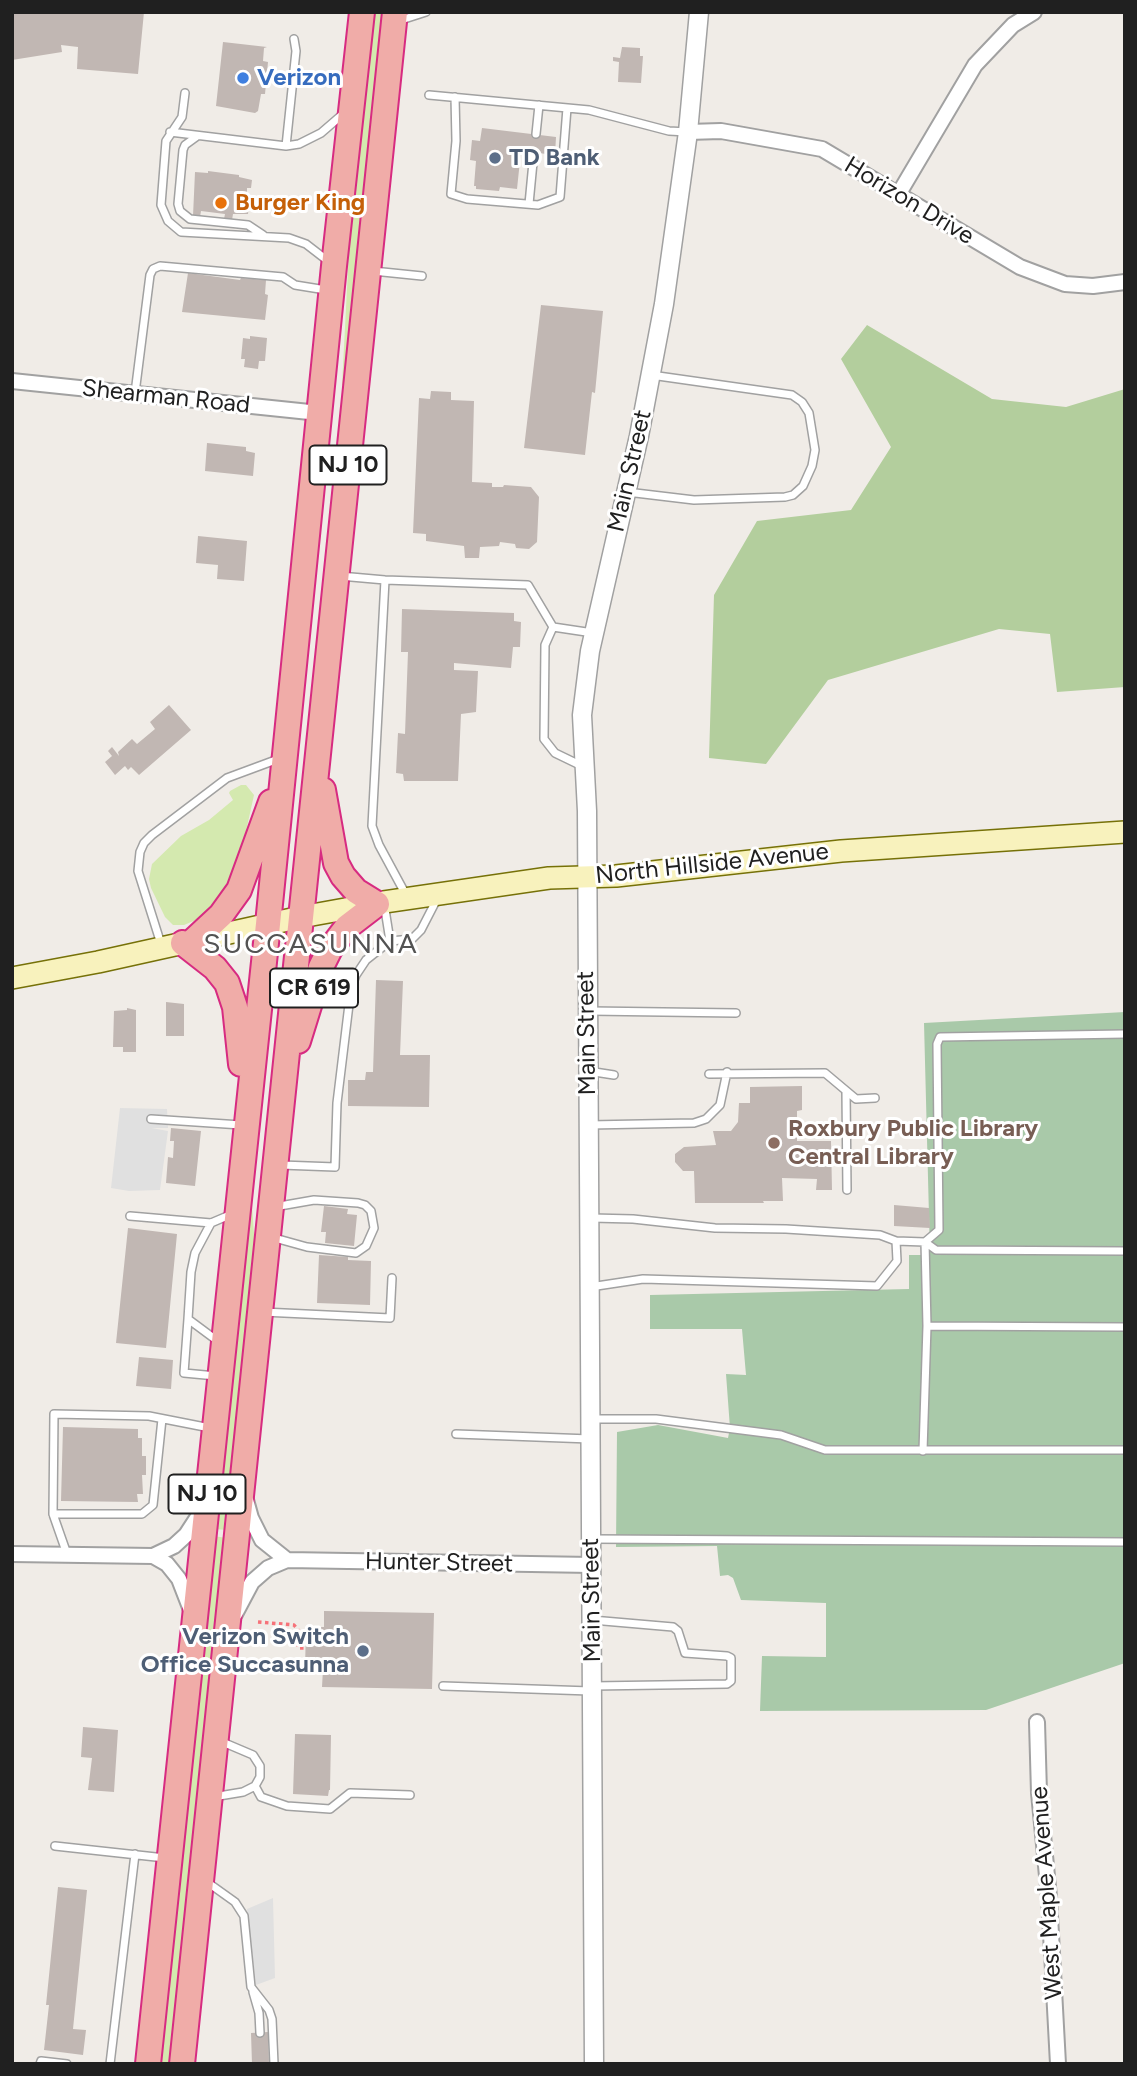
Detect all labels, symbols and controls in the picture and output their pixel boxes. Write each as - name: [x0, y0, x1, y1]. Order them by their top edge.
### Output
- place label: Verizon: [257, 64, 341, 92]
- marker: Verizon: [235, 70, 251, 86]
- place label: TD Bank: [509, 144, 600, 172]
- marker: TD Bank: [487, 150, 503, 166]
- street label: Horizon Drive: [839, 151, 979, 251]
- place label: Burger King: [235, 189, 365, 217]
- marker: Burger King: [213, 195, 229, 211]
- street label: Shearman Road: [81, 374, 251, 420]
- street label: Main Street: [602, 407, 658, 535]
- road number: NJ 10: [310, 446, 386, 485]
- street label: North Hillside Avenue: [594, 837, 830, 891]
- district label: SUCCASUNNA: [204, 928, 418, 962]
- road number: CR 619: [270, 968, 358, 1007]
- street label: Main Street: [572, 970, 602, 1096]
- place label: Roxbury Public Library Central Library: [788, 1115, 1038, 1171]
- marker: Roxbury Public Library Central Library: [766, 1135, 782, 1151]
- road number: NJ 10: [168, 1474, 246, 1513]
- street label: Main Street: [577, 1537, 607, 1663]
- street label: Hunter Street: [365, 1547, 513, 1579]
- place label: Verizon Switch Office Succasunna: [141, 1623, 349, 1679]
- marker: Verizon Switch Office Succasunna: [355, 1643, 371, 1659]
- street label: West Maple Avenue: [1025, 1785, 1069, 2001]

